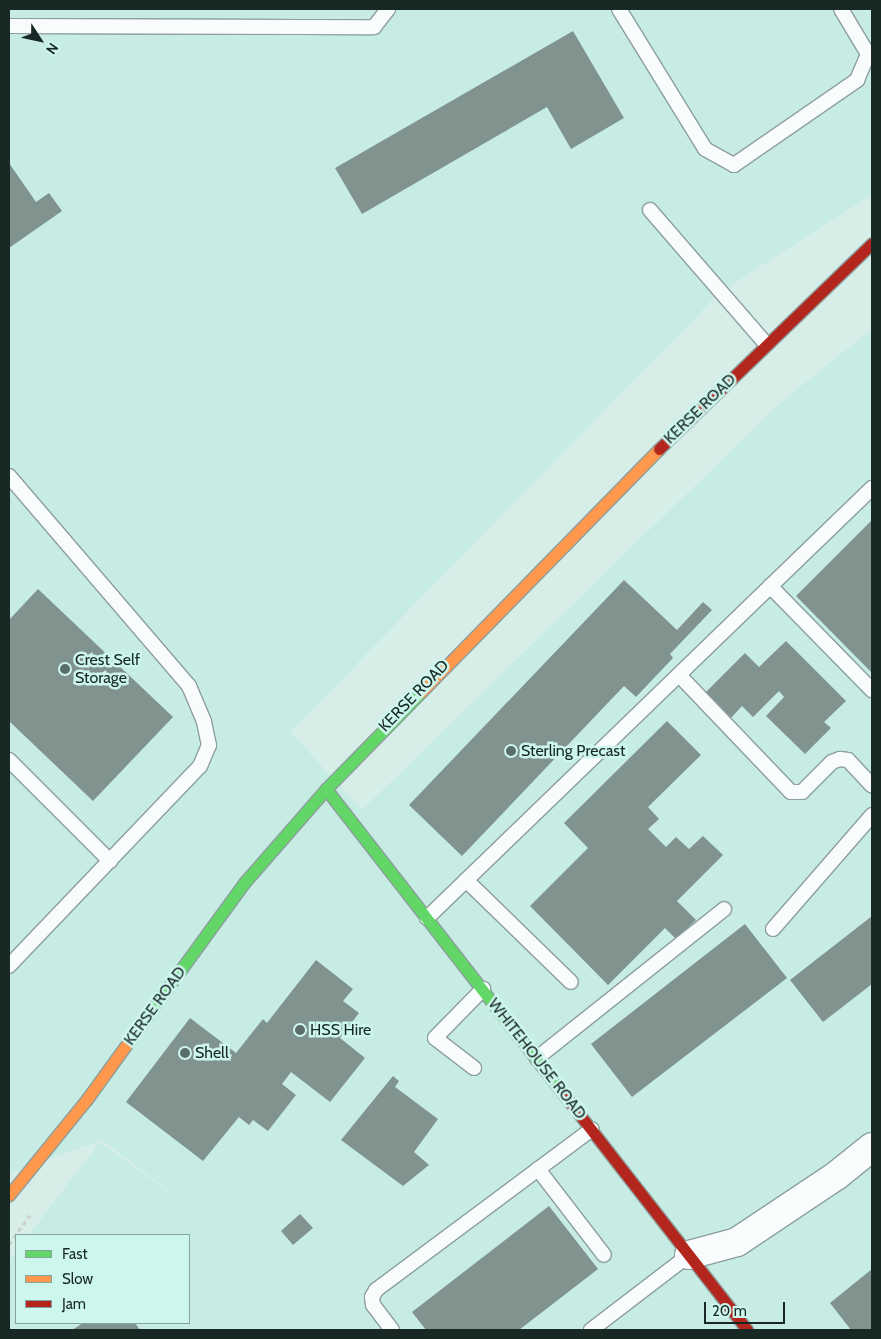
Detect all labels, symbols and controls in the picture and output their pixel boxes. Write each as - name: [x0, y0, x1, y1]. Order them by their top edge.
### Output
- north arrow: [15, 15, 65, 65]
- text: N: [42, 39, 63, 58]
- street label: KERSE ROAD: [660, 370, 740, 448]
- place label: Crest Self Storage: [75, 650, 140, 688]
- street label: KERSE ROAD: [375, 656, 453, 736]
- marker: Crest Self Storage: [59, 663, 71, 675]
- place label: Sterling Precast: [521, 741, 625, 761]
- marker: Sterling Precast: [505, 745, 517, 757]
- street label: KERSE ROAD: [120, 963, 190, 1049]
- street label: WHITEHOUSE ROAD: [484, 995, 590, 1123]
- place label: HSS Hire: [310, 1020, 371, 1040]
- marker: HSS Hire: [294, 1024, 306, 1036]
- place label: Shell: [195, 1043, 229, 1063]
- marker: Shell: [179, 1047, 191, 1059]
- legend: [15, 1234, 190, 1324]
- text: Fast: [62, 1245, 87, 1263]
- text: Slow: [62, 1270, 93, 1288]
- scale bar: [706, 1292, 787, 1324]
- text: Jam: [62, 1295, 86, 1313]
- text: 20 m: [712, 1302, 747, 1320]

